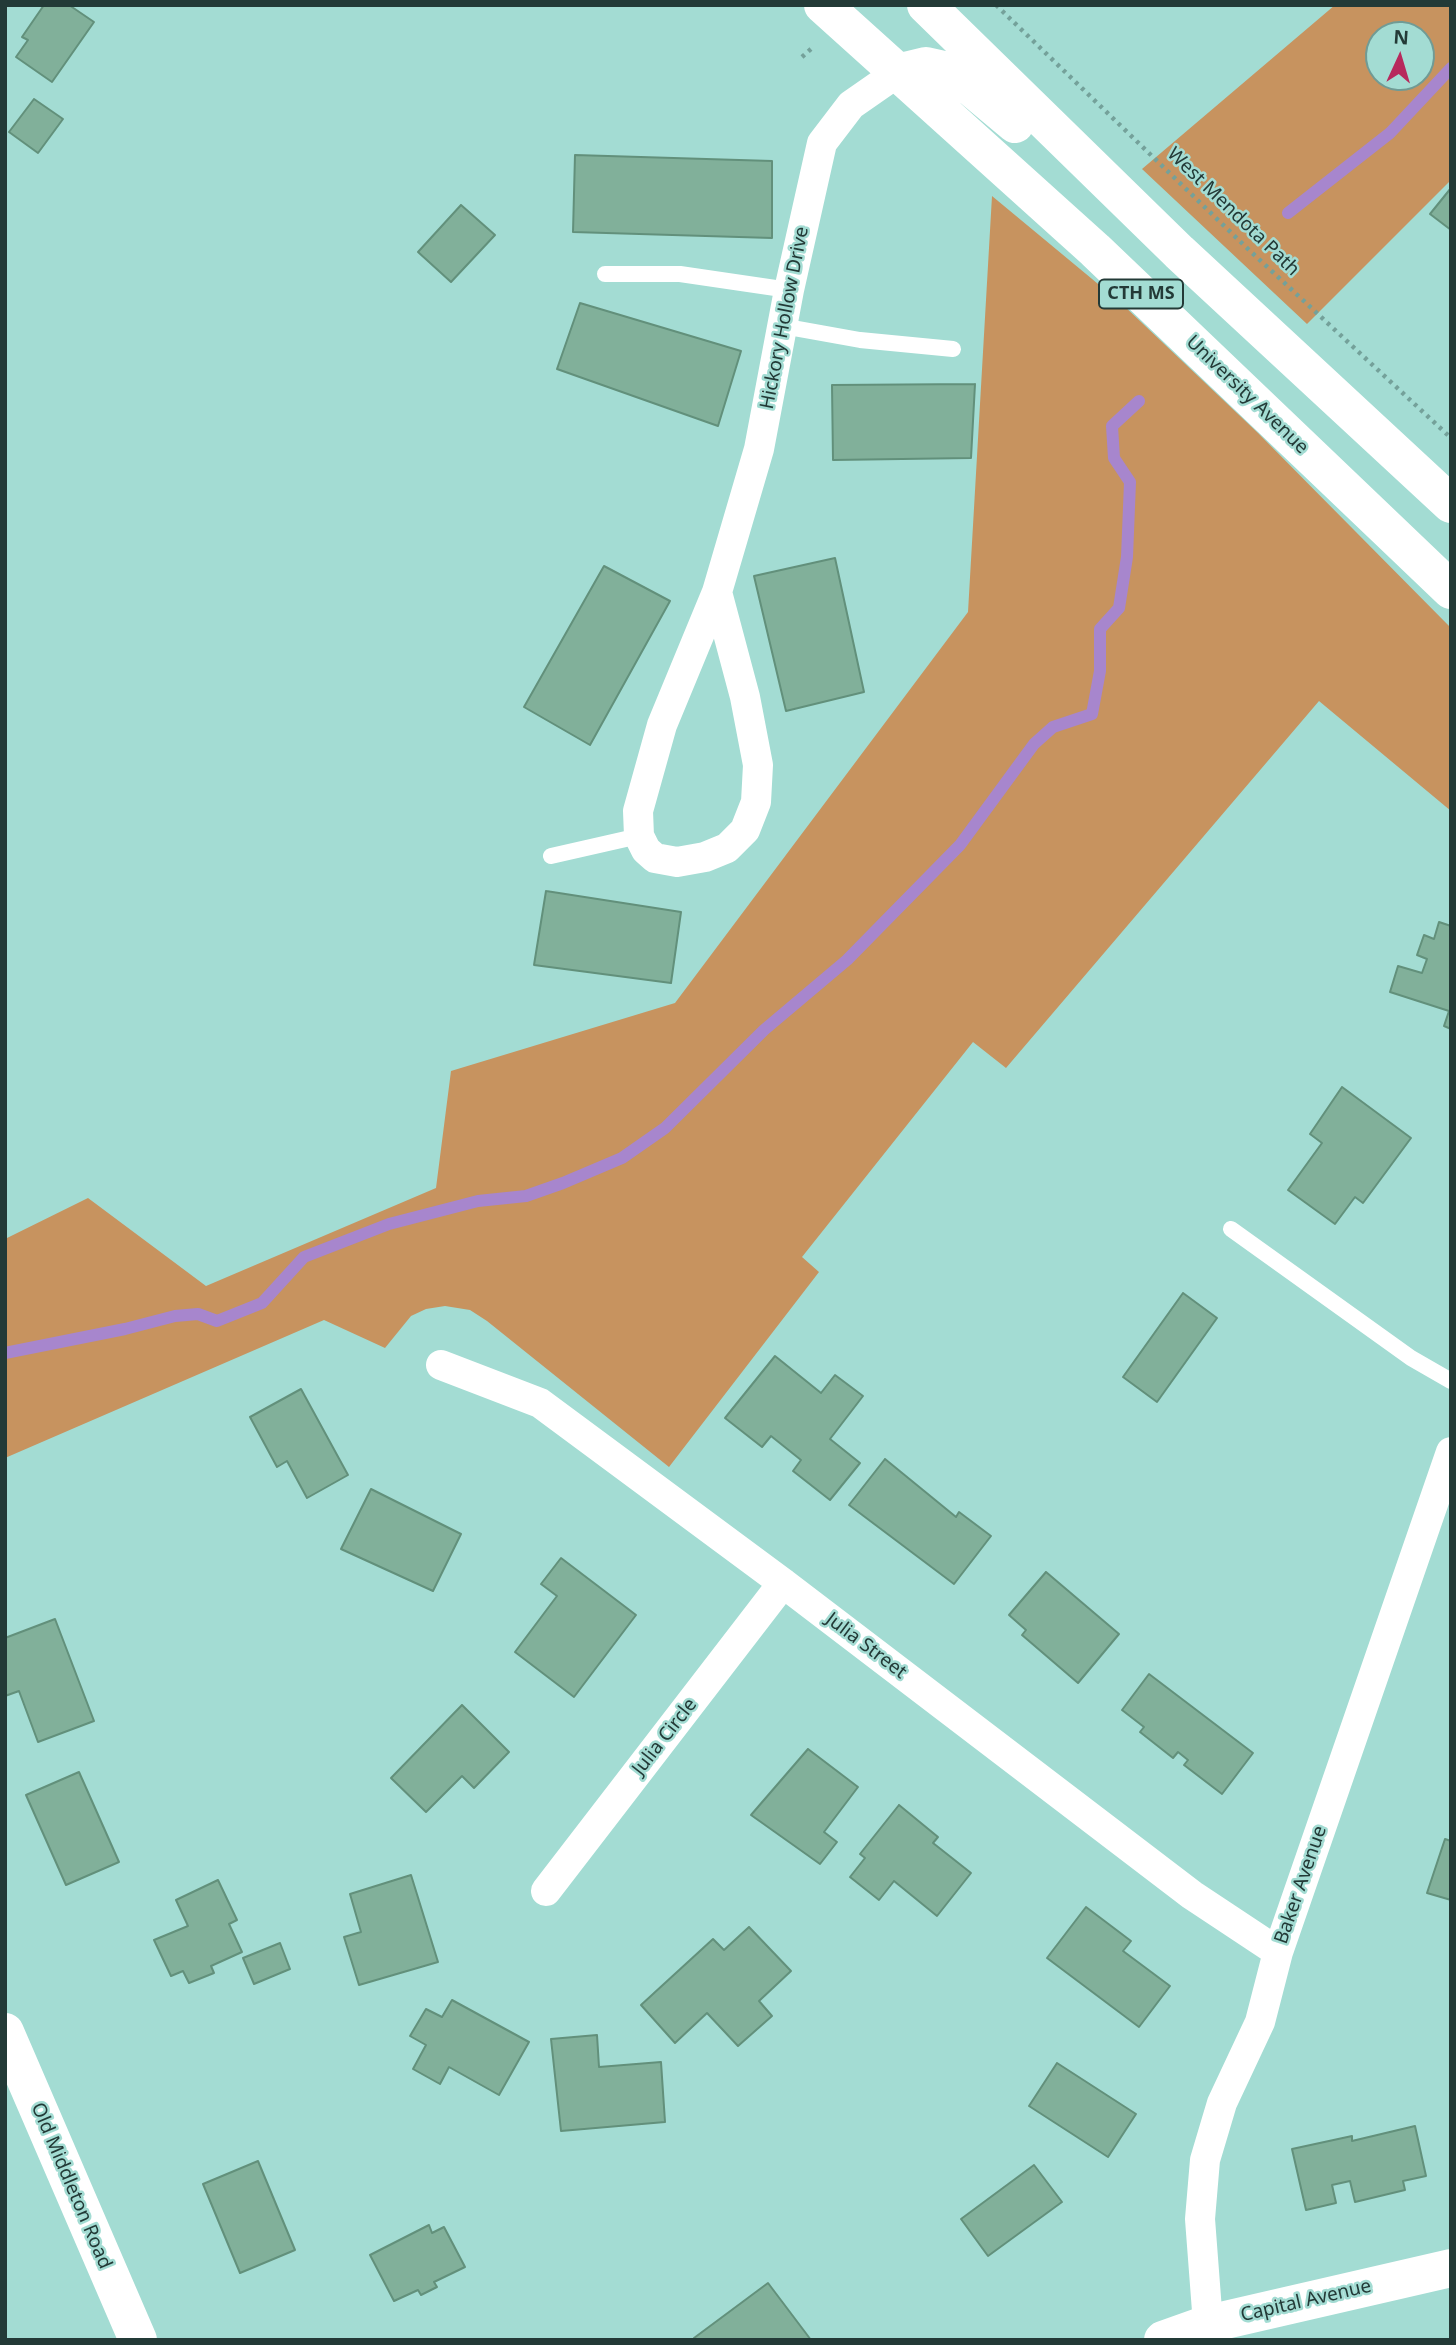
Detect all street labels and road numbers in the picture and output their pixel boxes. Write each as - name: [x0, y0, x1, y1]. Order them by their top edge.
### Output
- street label: West Mendota Path: [1162, 143, 1304, 281]
- street label: Hickory Hollow Drive: [756, 225, 814, 411]
- road number: CTH MS: [1099, 280, 1183, 308]
- street label: University Avenue: [1181, 331, 1313, 459]
- street label: Julia Street: [821, 1608, 911, 1684]
- street label: Julia Circle: [628, 1694, 702, 1780]
- street label: Baker Avenue: [1270, 1823, 1332, 1947]
- street label: Old Middleton Road: [26, 2100, 116, 2272]
- street label: Capital Avenue: [1238, 2275, 1374, 2327]

